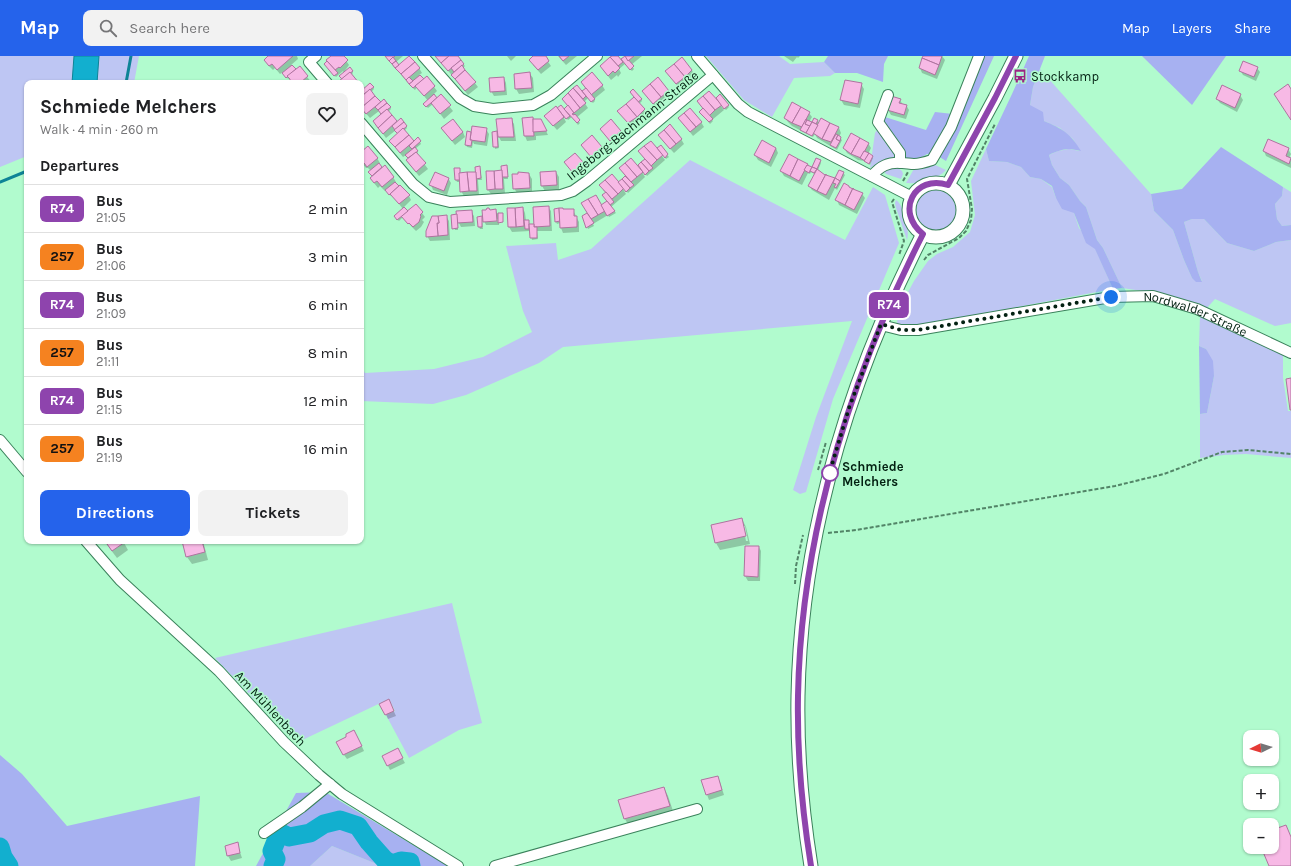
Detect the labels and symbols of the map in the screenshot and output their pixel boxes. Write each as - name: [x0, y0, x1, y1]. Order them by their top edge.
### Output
- street label: Ingeborg-Bachmann-Straße: [563, 67, 701, 183]
- bus stop icon: Stockkamp: [1012, 68, 1028, 84]
- place label: Stockkamp: [1031, 69, 1099, 84]
- your location: [1101, 287, 1121, 307]
- street label: Nordwalder Straße: [1143, 289, 1250, 340]
- line badge: R74: [866, 292, 912, 318]
- place label: Schmiede Melchers: [842, 459, 904, 489]
- marker: Schmiede Melchers: [821, 464, 839, 482]
- street label: Am Mühlenbach: [232, 668, 309, 749]
- north arrow: [1243, 730, 1279, 766]

